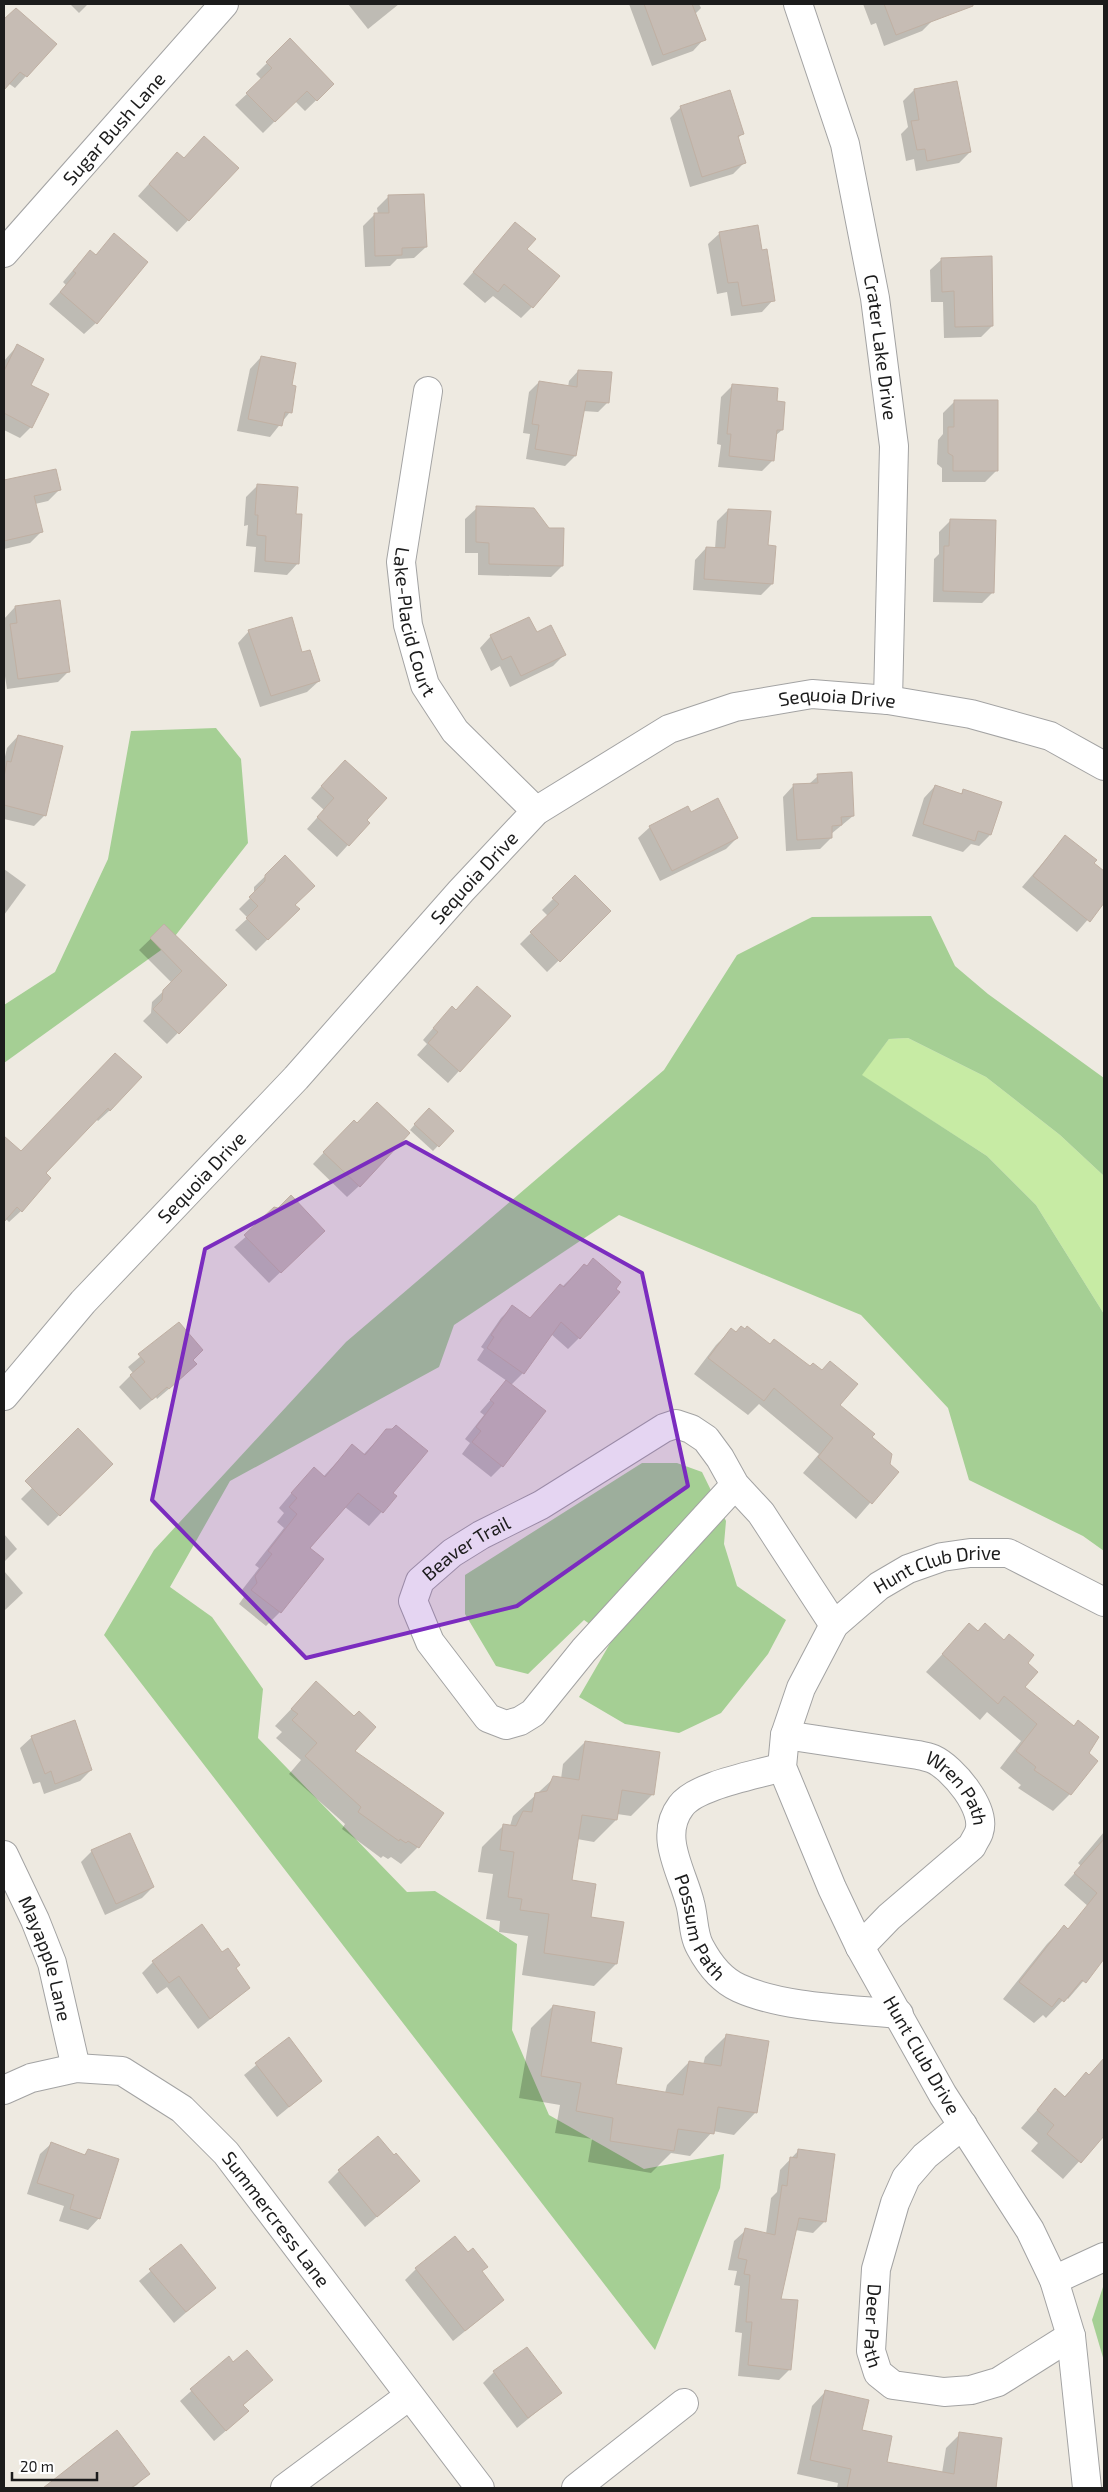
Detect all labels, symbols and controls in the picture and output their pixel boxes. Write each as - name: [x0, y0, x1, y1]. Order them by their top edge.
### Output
- street label: Sugar Bush Lane: [58, 67, 169, 189]
- street label: Crater Lake Drive: [860, 272, 903, 421]
- street label: Lake-Placid Court: [389, 545, 441, 700]
- street label: Sequoia Drive: [777, 682, 898, 712]
- street label: Sequoia Drive: [425, 826, 522, 928]
- street label: Sequoia Drive: [152, 1126, 250, 1228]
- street label: Beaver Trail: [417, 1510, 514, 1585]
- street label: Hunt Club Drive: [869, 1541, 1001, 1598]
- street label: Wren Path: [922, 1745, 993, 1827]
- street label: Possum Path: [670, 1870, 731, 1985]
- street label: Mayapple Lane: [14, 1892, 77, 2023]
- street label: Hunt Club Drive: [879, 1991, 966, 2118]
- street label: Summercress Lane: [218, 2146, 335, 2291]
- street label: Deer Path: [860, 2283, 888, 2370]
- scale bar: [12, 2450, 98, 2482]
- text: 20 m: [20, 2457, 54, 2475]

